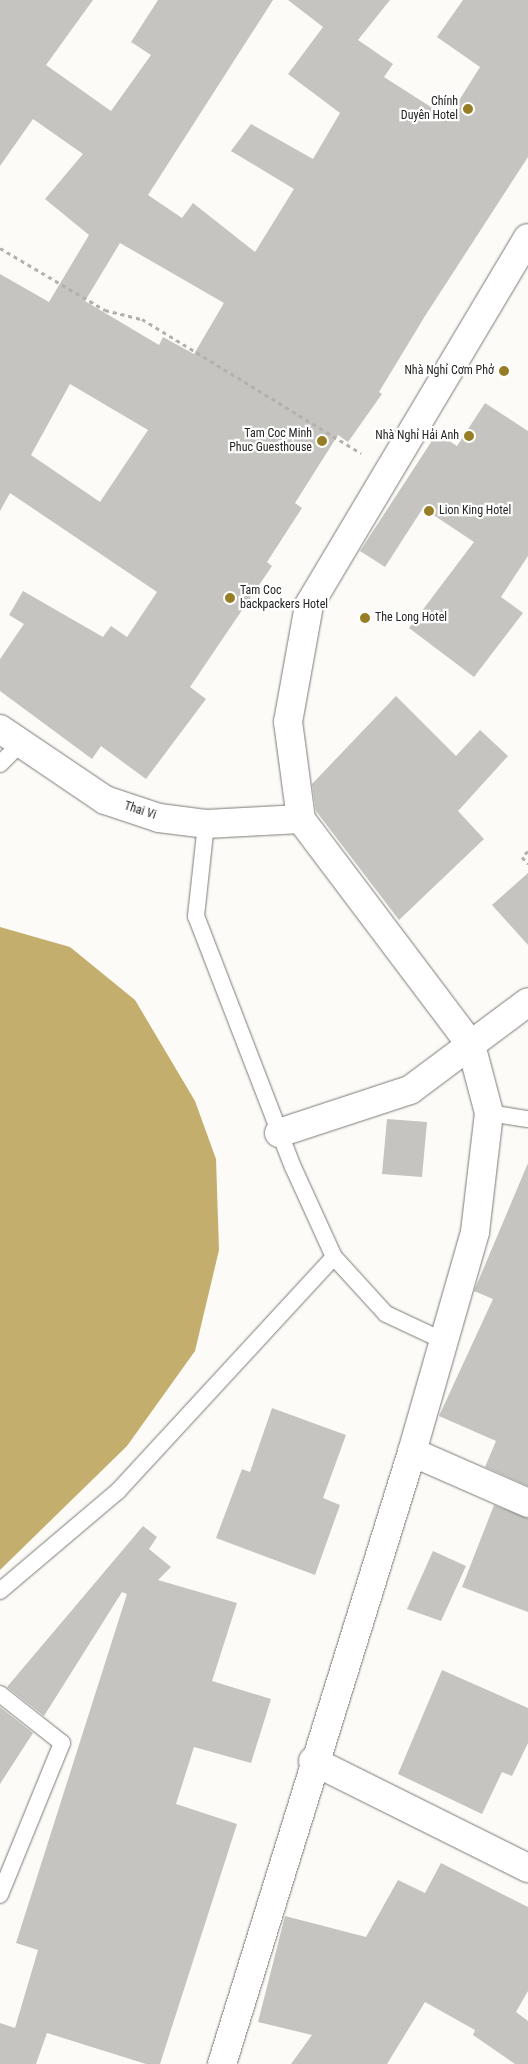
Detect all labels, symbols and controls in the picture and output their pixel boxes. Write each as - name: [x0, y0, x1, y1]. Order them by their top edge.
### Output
- place label: Chính Duyên Hotel: [401, 95, 458, 123]
- marker: Chính Duyên Hotel: [462, 103, 474, 115]
- place label: Nhà Nghỉ Cơm Phở: [404, 364, 494, 378]
- marker: Nhà Nghỉ Cơm Phở: [498, 365, 510, 377]
- place label: Tam Coc Minh Phuc Guesthouse: [229, 427, 312, 455]
- place label: Nhà Nghỉ Hải Anh: [375, 429, 459, 443]
- marker: Nhà Nghỉ Hải Anh: [463, 430, 475, 442]
- marker: Tam Coc Minh Phuc Guesthouse: [316, 435, 328, 447]
- place label: Lion King Hotel: [439, 504, 511, 518]
- marker: Lion King Hotel: [423, 505, 435, 517]
- place label: Tam Coc backpackers Hotel: [240, 584, 328, 612]
- marker: Tam Coc backpackers Hotel: [224, 592, 236, 604]
- place label: The Long Hotel: [375, 611, 447, 625]
- marker: The Long Hotel: [359, 612, 371, 624]
- street label: Thai Vi: [122, 799, 158, 823]

